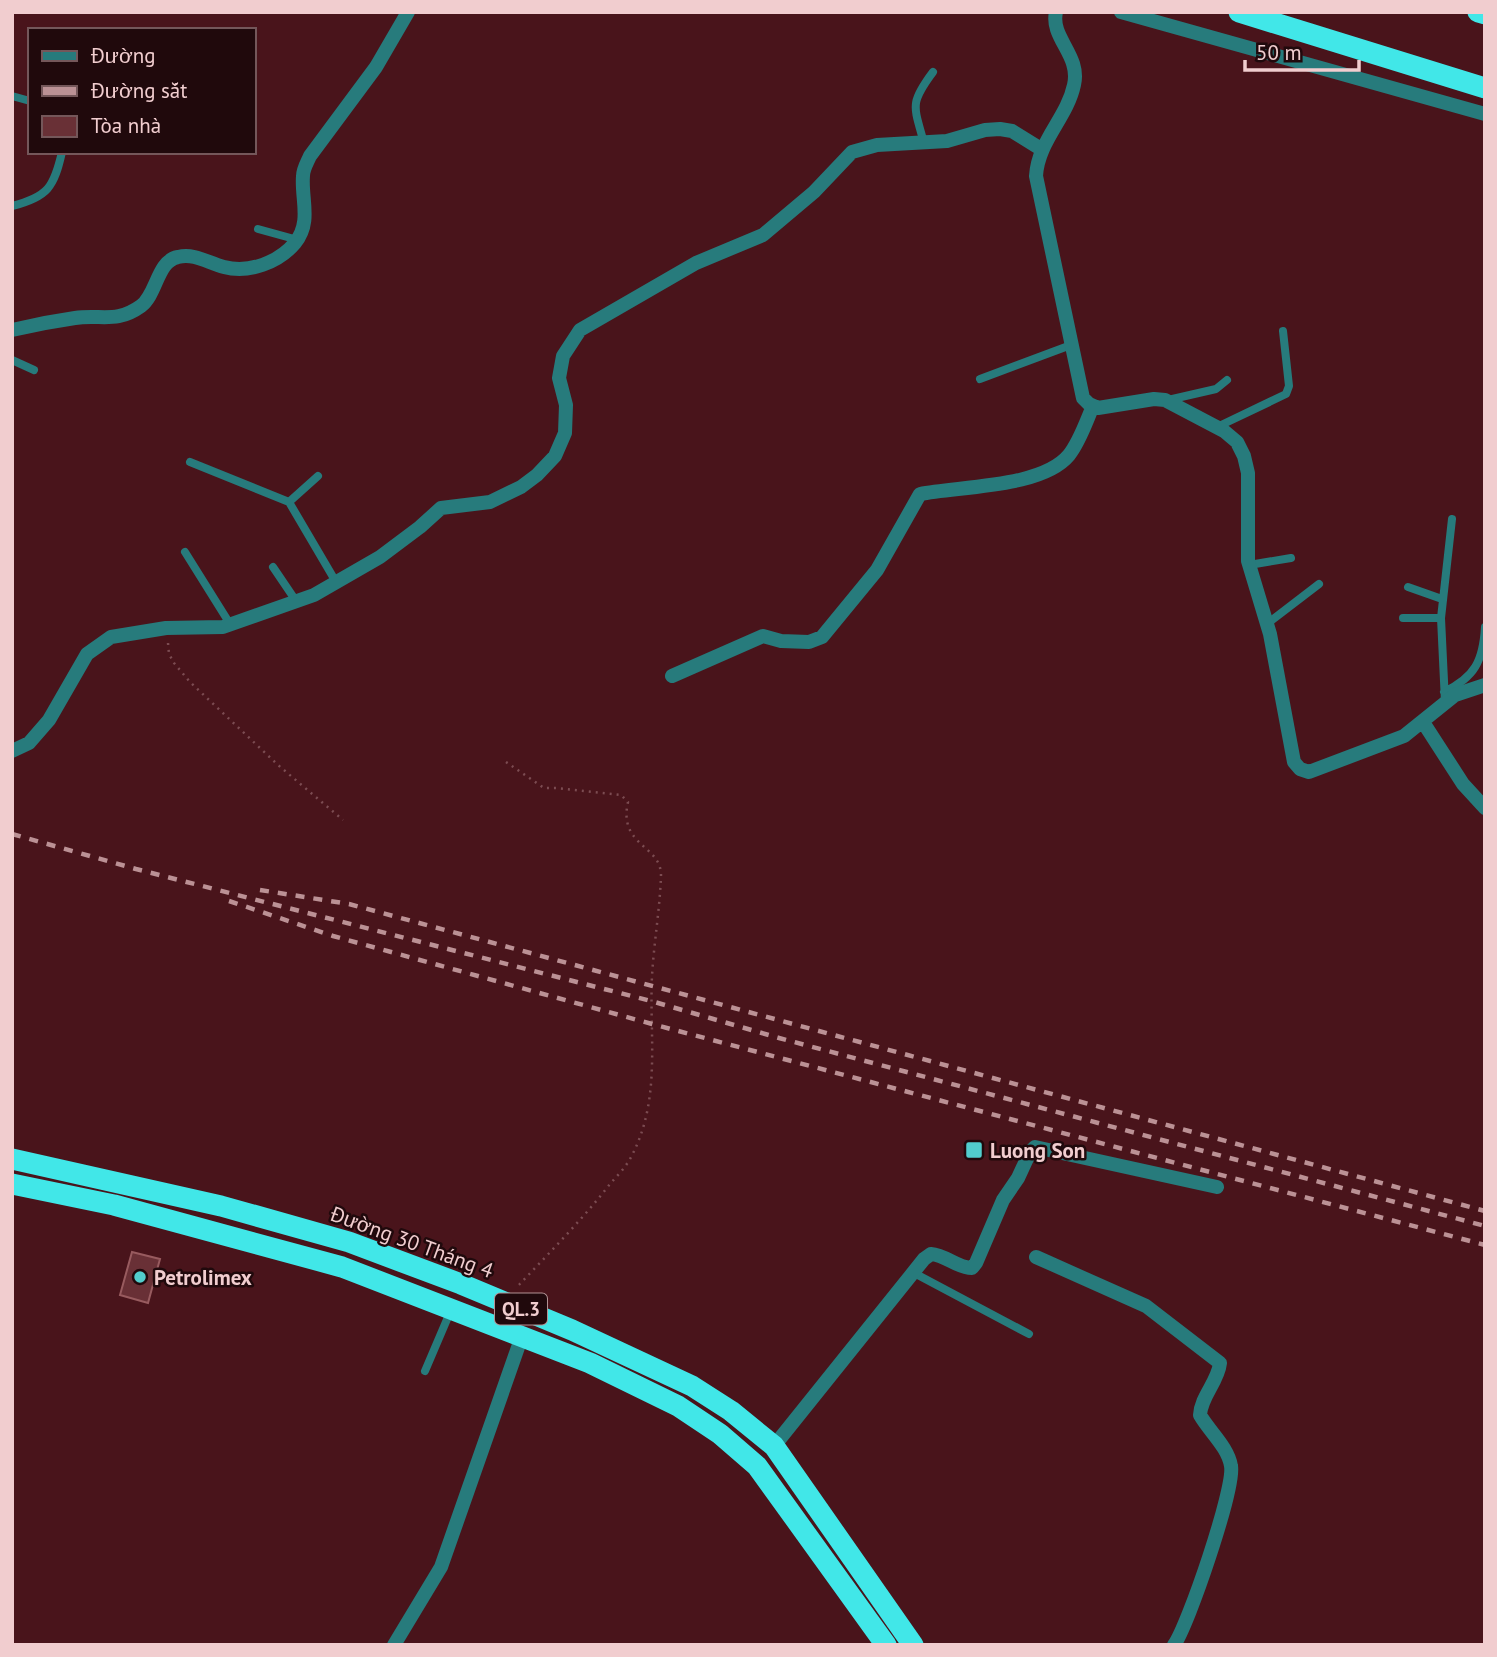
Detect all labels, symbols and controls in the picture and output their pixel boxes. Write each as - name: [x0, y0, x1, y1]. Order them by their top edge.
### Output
- legend: [28, 28, 256, 154]
- scale bar: [1245, 28, 1359, 72]
- text: 50 m: [1256, 39, 1302, 66]
- text: Đường: [90, 42, 155, 69]
- text: Đường sắt: [90, 77, 187, 104]
- text: Tòa nhà: [91, 112, 161, 139]
- place label: Luong Son: [990, 1137, 1085, 1164]
- marker: Luong Son: [964, 1140, 984, 1160]
- street label: Đường 30 Tháng 4: [326, 1200, 497, 1284]
- place label: Petrolimex: [154, 1264, 252, 1291]
- marker: Petrolimex: [132, 1269, 148, 1285]
- road number: QL.3: [495, 1294, 547, 1324]

